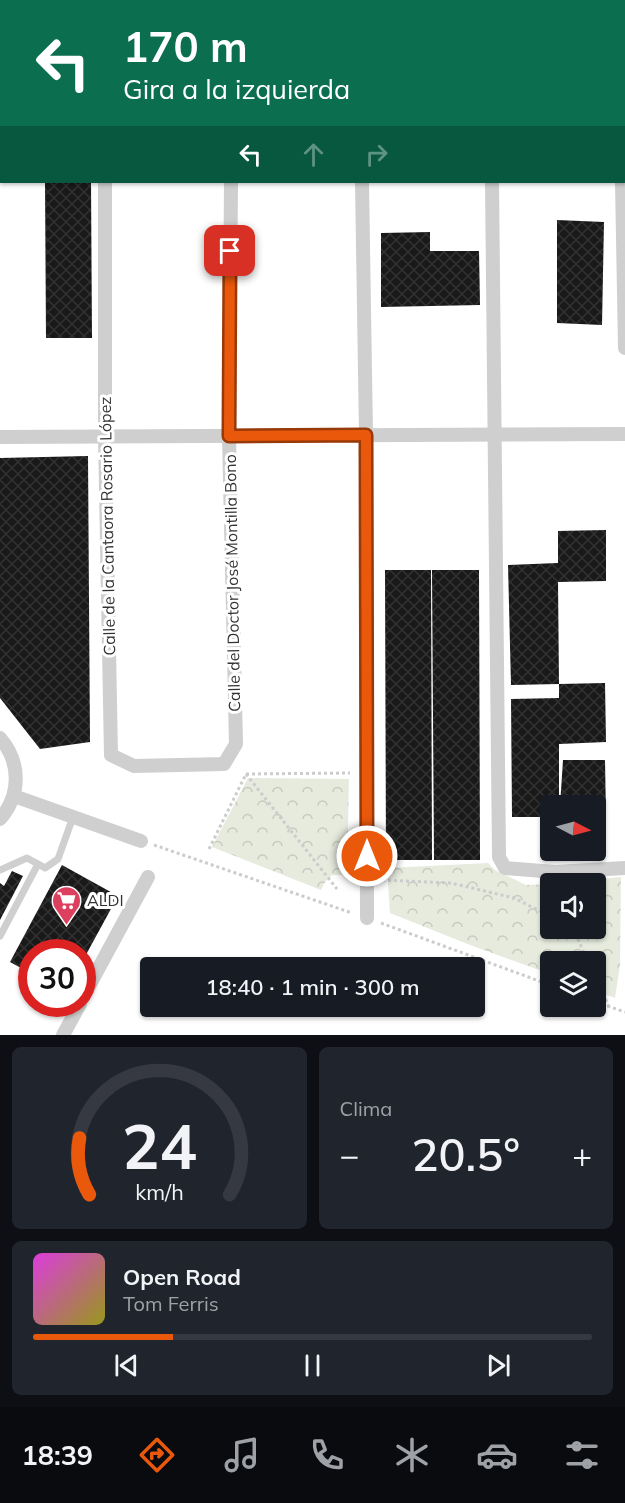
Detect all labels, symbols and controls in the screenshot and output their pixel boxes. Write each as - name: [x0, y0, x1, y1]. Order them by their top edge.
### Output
- text: 170 m: [123, 20, 248, 73]
- icon: left: [24, 24, 102, 102]
- text: Gira a la izquierda: [123, 72, 350, 106]
- icon: left: [234, 138, 267, 171]
- icon: ahead: [297, 138, 330, 171]
- icon: right: [360, 138, 393, 171]
- pin: [204, 225, 255, 276]
- icon: arrive: [213, 234, 246, 267]
- street label: Calle de la Cantaora Rosario López: [95, 396, 119, 656]
- street label: Calle del Doctor José Montilla Bono: [220, 454, 244, 712]
- north arrow: [540, 795, 606, 861]
- map controls: [540, 795, 606, 1017]
- position arrow: [335, 824, 399, 888]
- button: sound: [540, 873, 606, 939]
- supermarket icon: ALDI: [50, 884, 82, 926]
- place label: ALDI: [87, 890, 124, 910]
- speed limit sign: 30: [18, 939, 96, 1017]
- button: layers: [540, 951, 606, 1017]
- text: 18:40 · 1 min · 300 m: [205, 973, 420, 1001]
- text: Clima: [340, 1096, 392, 1121]
- text: 24: [122, 1106, 197, 1185]
- text: 20.5°: [411, 1126, 520, 1182]
- text: −: [340, 1134, 359, 1175]
- text: +: [572, 1134, 592, 1175]
- text: km/h: [135, 1178, 183, 1205]
- text: Open Road: [123, 1263, 241, 1291]
- text: Tom Ferris: [123, 1291, 219, 1316]
- icon: previous: [110, 1349, 143, 1382]
- icon: pause: [296, 1349, 329, 1382]
- icon: next: [482, 1349, 515, 1382]
- icon: directions: [136, 1434, 178, 1476]
- icon: music: [221, 1434, 263, 1476]
- icon: phone: [306, 1434, 348, 1476]
- icon: climate: [391, 1434, 433, 1476]
- icon: car: [476, 1434, 518, 1476]
- icon: filters: [561, 1434, 603, 1476]
- text: 18:39: [22, 1438, 93, 1472]

